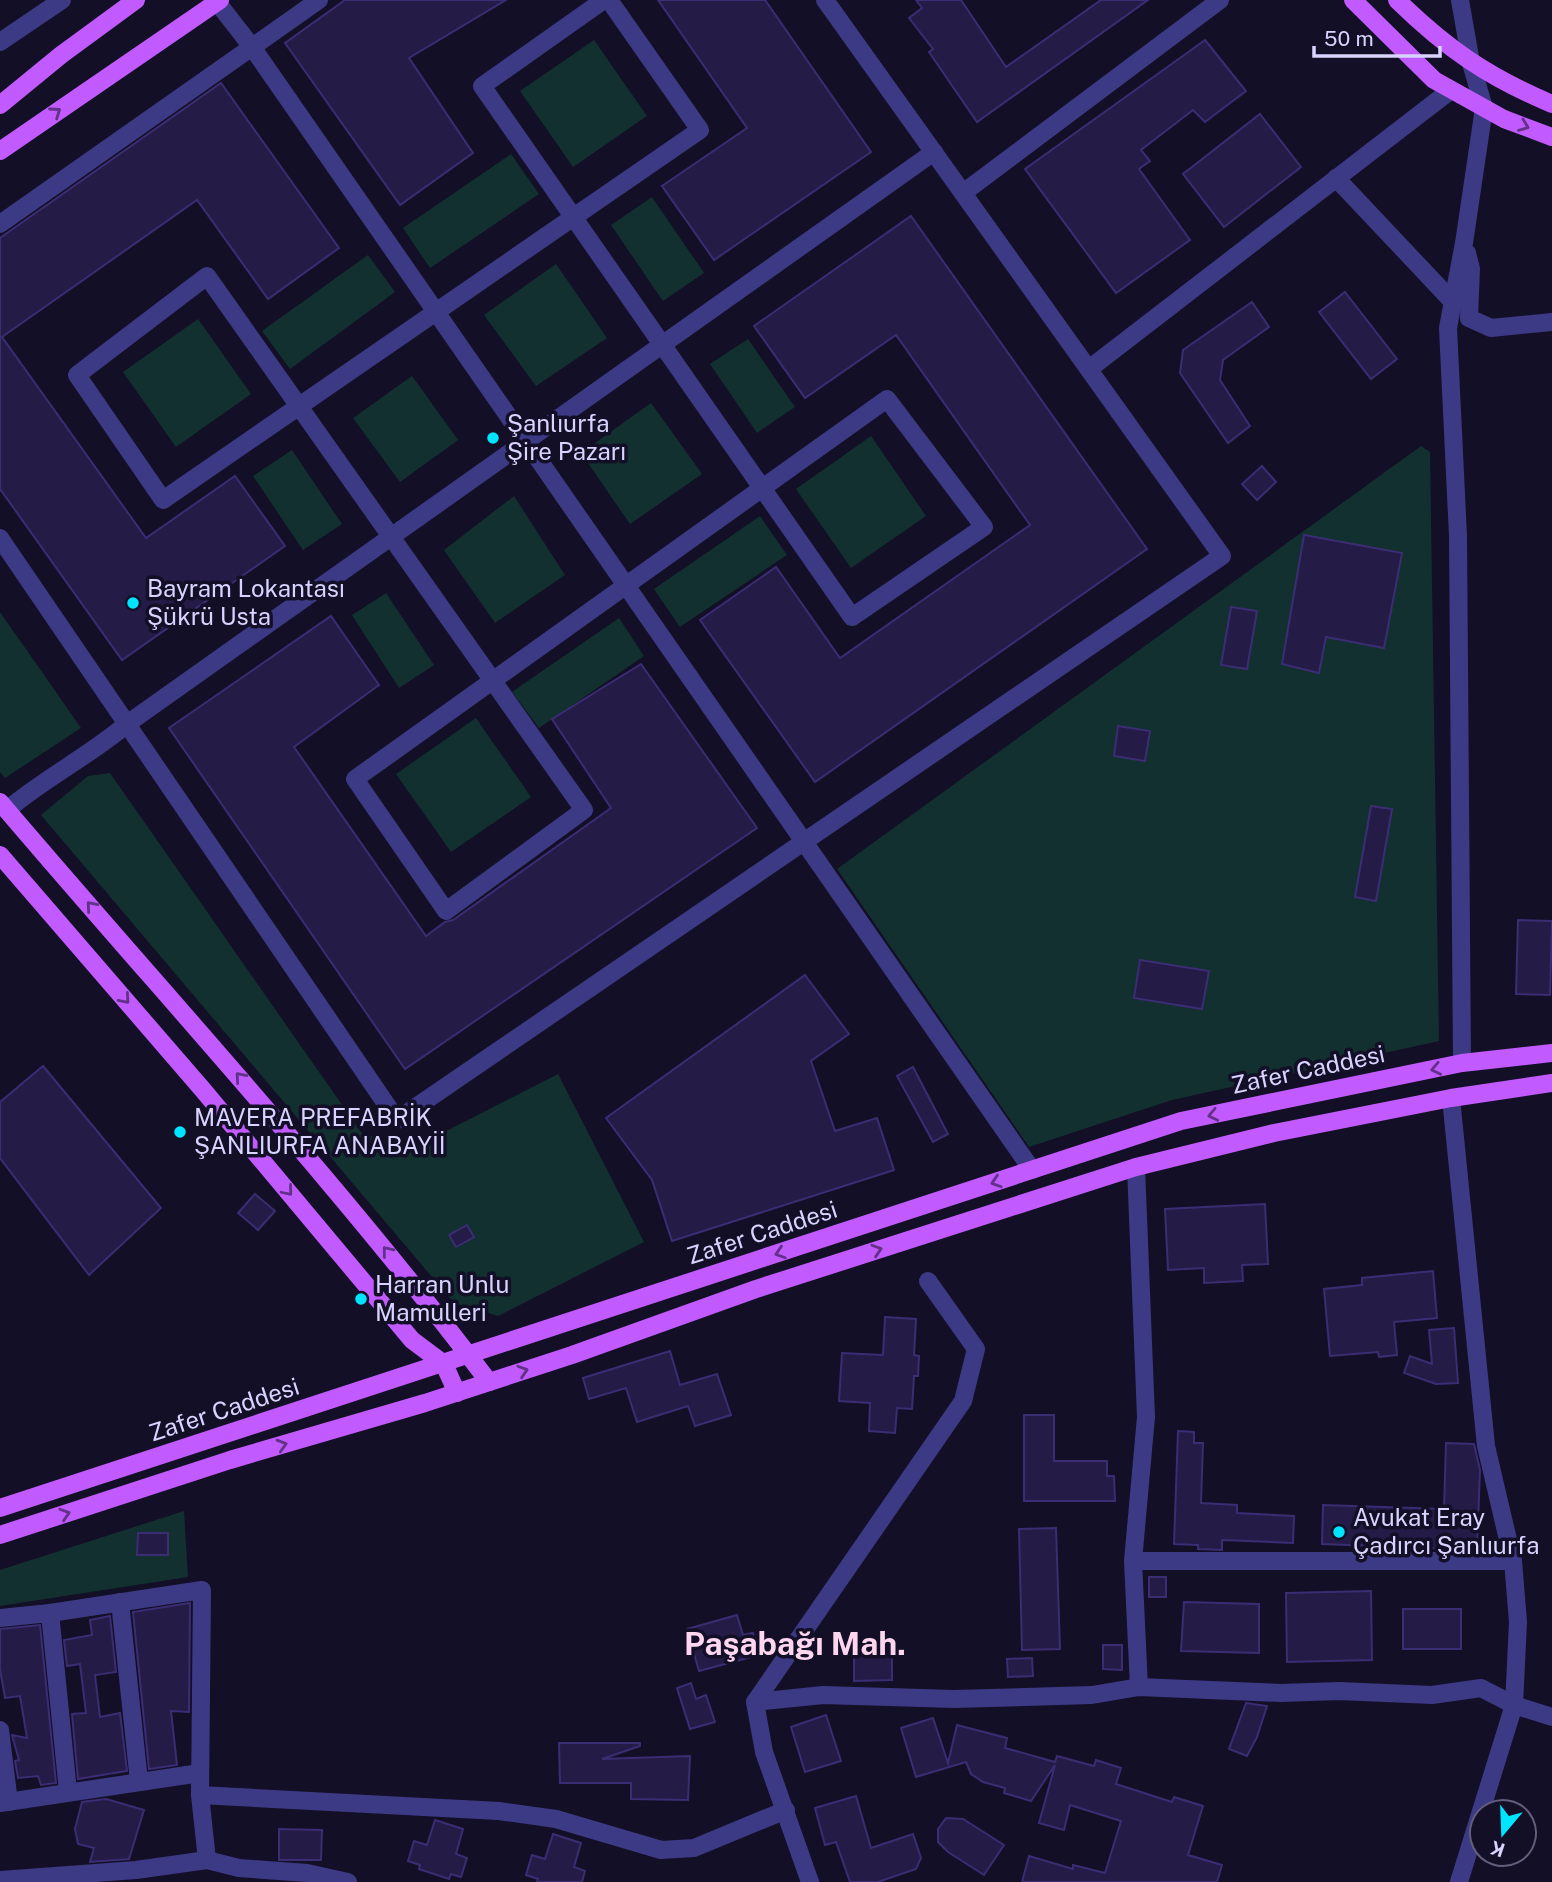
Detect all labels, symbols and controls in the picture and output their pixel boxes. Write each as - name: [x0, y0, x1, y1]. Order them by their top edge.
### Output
- scale bar: [1314, 14, 1440, 58]
- text: 50 m: [1324, 26, 1374, 51]
- one-way arrow: [48, 108, 61, 120]
- one-way arrow: [1518, 118, 1530, 132]
- place label: Şanlıurfa Şire Pazarı: [507, 409, 626, 465]
- marker: Şanlıurfa Şire Pazarı: [485, 430, 501, 446]
- place label: Bayram Lokantası Şükrü Usta: [147, 574, 345, 630]
- marker: Bayram Lokantası Şükrü Usta: [125, 595, 141, 611]
- one-way arrow: [86, 901, 99, 914]
- one-way arrow: [117, 991, 129, 1004]
- street label: Zafer Caddesi: [1228, 1039, 1387, 1099]
- one-way arrow: [1430, 1060, 1442, 1075]
- one-way arrow: [236, 1073, 248, 1086]
- place label: MAVERA PREFABRİK ŞANLIURFA ANABAYİİ: [194, 1103, 446, 1159]
- one-way arrow: [1207, 1106, 1219, 1121]
- marker: MAVERA PREFABRİK ŞANLIURFA ANABAYİİ: [172, 1124, 188, 1140]
- one-way arrow: [990, 1174, 1003, 1188]
- one-way arrow: [280, 1183, 292, 1196]
- street label: Zafer Caddesi: [683, 1195, 840, 1270]
- one-way arrow: [870, 1244, 883, 1258]
- one-way arrow: [774, 1245, 787, 1259]
- one-way arrow: [382, 1246, 395, 1259]
- place label: Harran Unlu Mamulleri: [375, 1270, 509, 1326]
- marker: Harran Unlu Mamulleri: [353, 1291, 369, 1307]
- one-way arrow: [516, 1365, 528, 1379]
- street label: Zafer Caddesi: [145, 1372, 302, 1447]
- one-way arrow: [276, 1439, 288, 1453]
- place label: Avukat Eray Çadırcı Şanlıurfa: [1353, 1503, 1539, 1559]
- one-way arrow: [58, 1508, 71, 1522]
- marker: Avukat Eray Çadırcı Şanlıurfa: [1331, 1524, 1347, 1540]
- district label: Paşabağı Mah.: [684, 1625, 906, 1662]
- north arrow: [1468, 1798, 1538, 1868]
- text: K: [1487, 1836, 1507, 1862]

